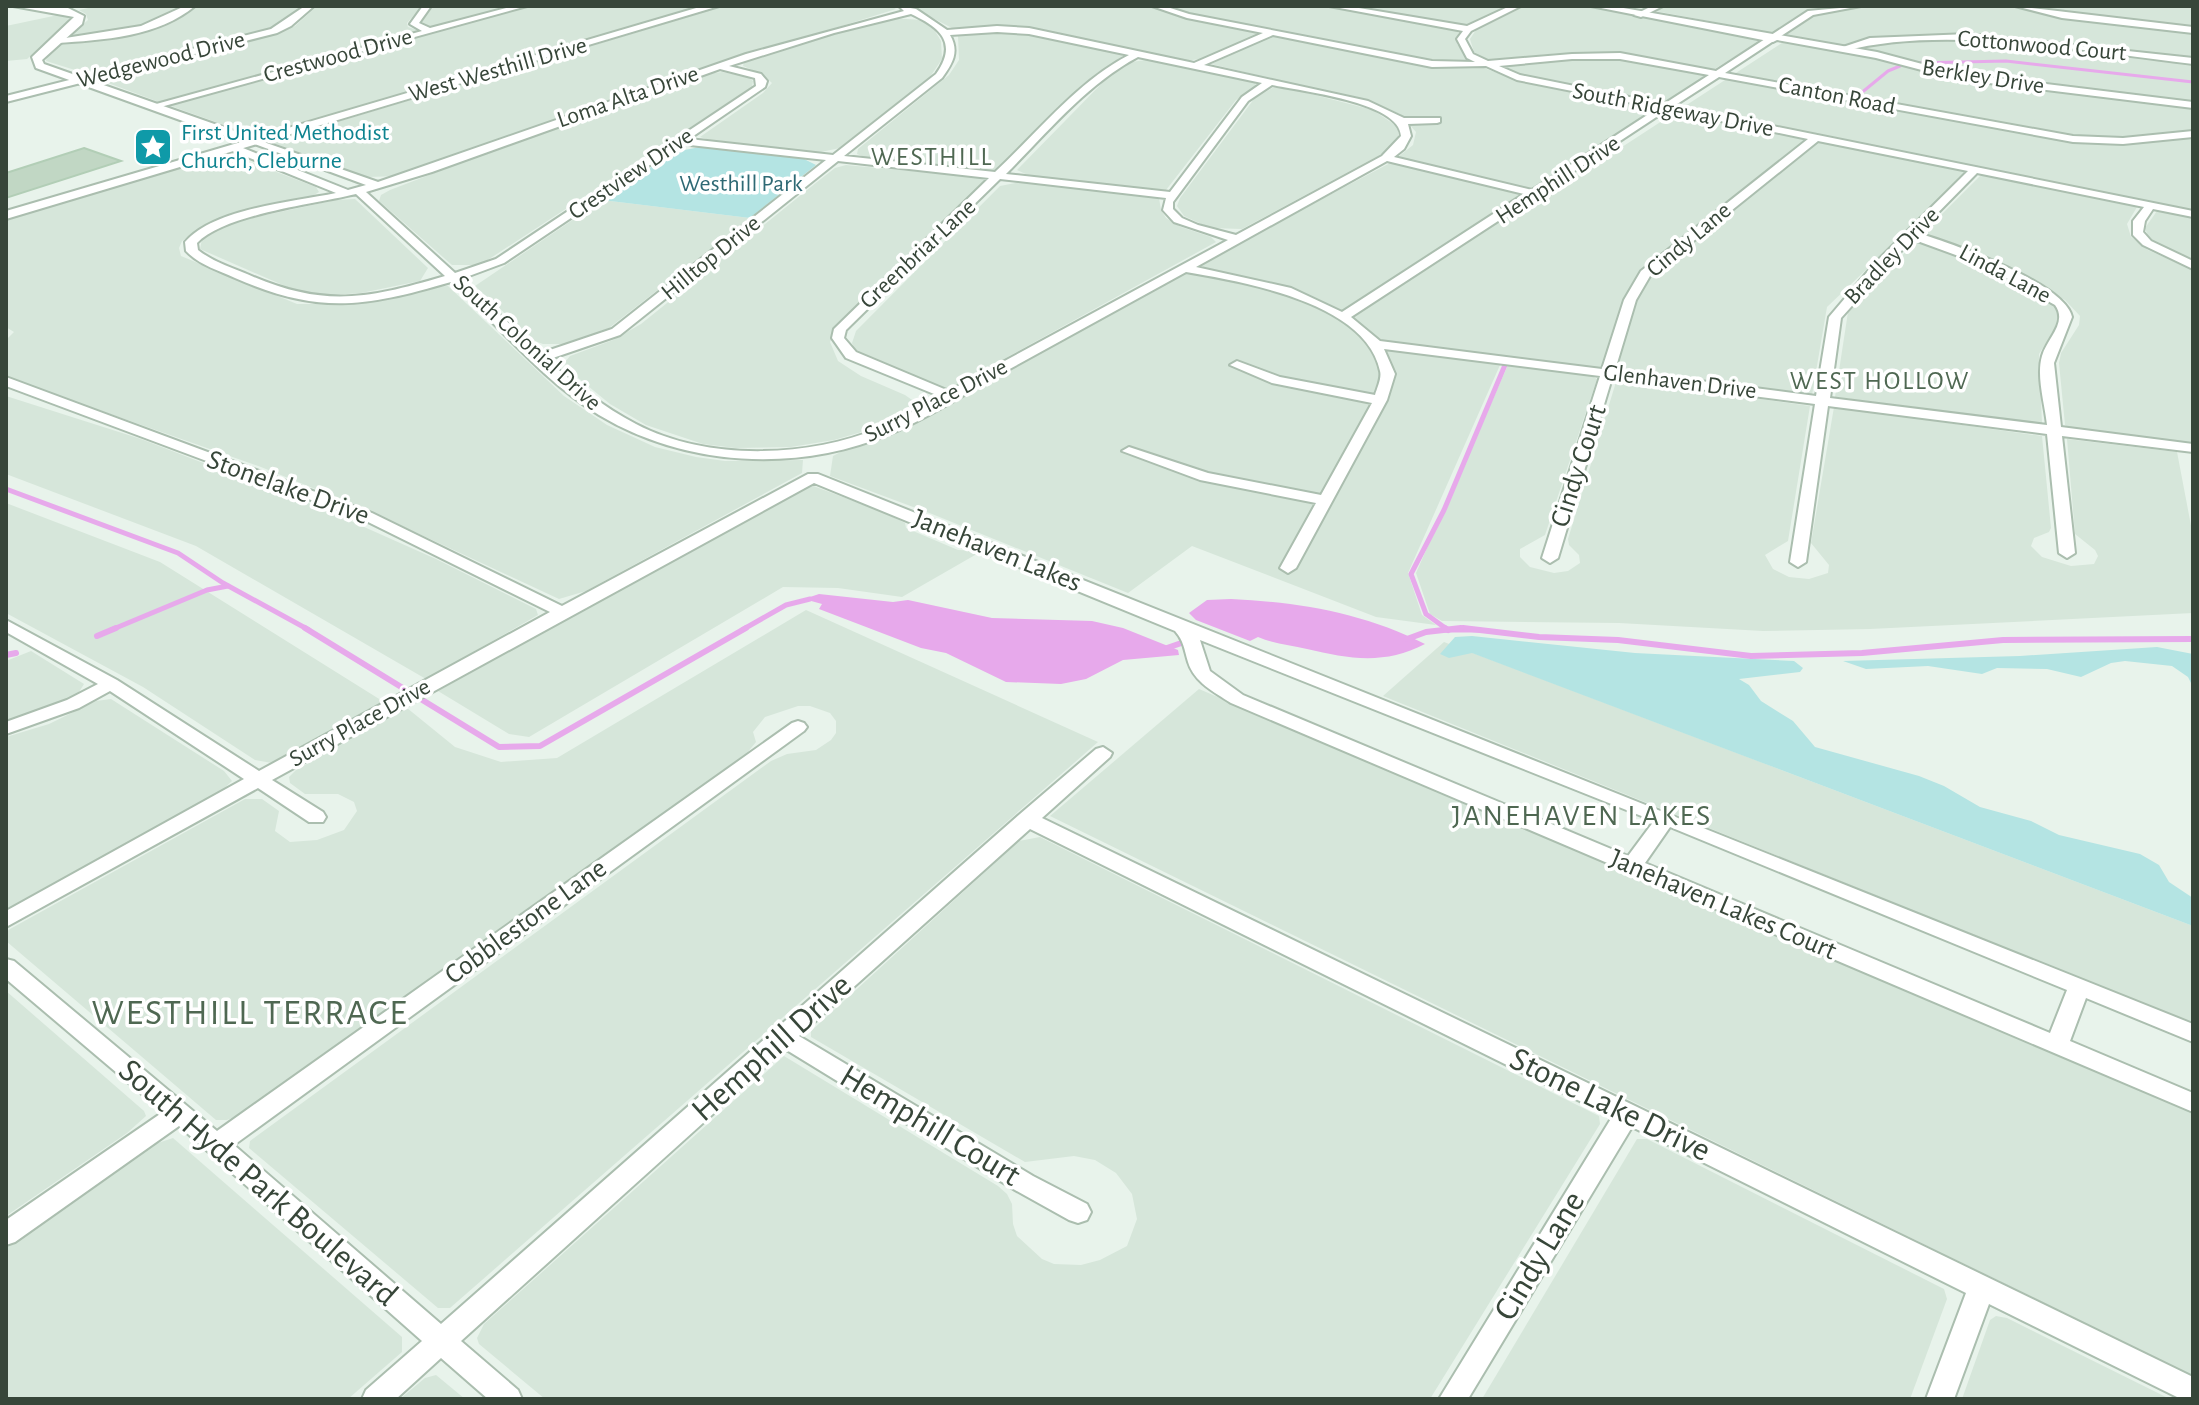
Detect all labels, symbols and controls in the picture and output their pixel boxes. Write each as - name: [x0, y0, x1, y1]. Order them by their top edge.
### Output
- street label: Crestwood Drive: [261, 25, 415, 87]
- street label: Cottonwood Court: [1957, 27, 2128, 65]
- street label: Wedgewood Drive: [74, 28, 248, 92]
- street label: West Westhill Drive: [406, 33, 590, 107]
- street label: Berkley Drive: [1920, 55, 2046, 99]
- street label: Loma Alta Drive: [554, 62, 702, 132]
- street label: Canton Road: [1776, 73, 1898, 119]
- street label: South Ridgeway Drive: [1571, 79, 1775, 141]
- place label: First United Methodist Church, Cleburne: [181, 121, 390, 173]
- street label: Crestview Drive: [564, 124, 698, 224]
- place icon: First United Methodist Church, Cleburne: [132, 126, 174, 168]
- street label: Hemphill Drive: [1492, 131, 1624, 229]
- district label: WESTHILL: [871, 144, 993, 170]
- park label: Westhill Park: [679, 172, 803, 196]
- street label: Greenbriar Lane: [855, 195, 981, 313]
- street label: Cindy Lane: [1642, 198, 1736, 282]
- street label: Bradley Drive: [1840, 203, 1944, 309]
- street label: Hilltop Drive: [657, 211, 765, 305]
- street label: Linda Lane: [1955, 240, 2055, 308]
- street label: South Colonial Drive: [449, 271, 605, 415]
- street label: Surry Place Drive: [861, 355, 1011, 447]
- street label: Glenhaven Drive: [1602, 361, 1758, 403]
- district label: WEST HOLLOW: [1790, 368, 1970, 394]
- street label: Cindy Court: [1546, 401, 1612, 531]
- street label: Stonelake Drive: [203, 446, 373, 530]
- street label: Janehaven Lakes: [909, 505, 1085, 597]
- street label: Surry Place Drive: [286, 674, 434, 772]
- district label: JANEHAVEN LAKES: [1452, 801, 1712, 831]
- street label: Janehaven Lakes Court: [1606, 845, 1840, 965]
- street label: Cobblestone Lane: [440, 854, 612, 990]
- street label: Hemphill Drive: [686, 968, 858, 1128]
- district label: WESTHILL TERRACE: [91, 995, 409, 1031]
- street label: Stone Lake Drive: [1504, 1042, 1716, 1168]
- street label: South Hyde Park Boulevard: [112, 1053, 404, 1313]
- street label: Hemphill Court: [834, 1059, 1026, 1193]
- street label: Cindy Lane: [1488, 1186, 1592, 1326]

